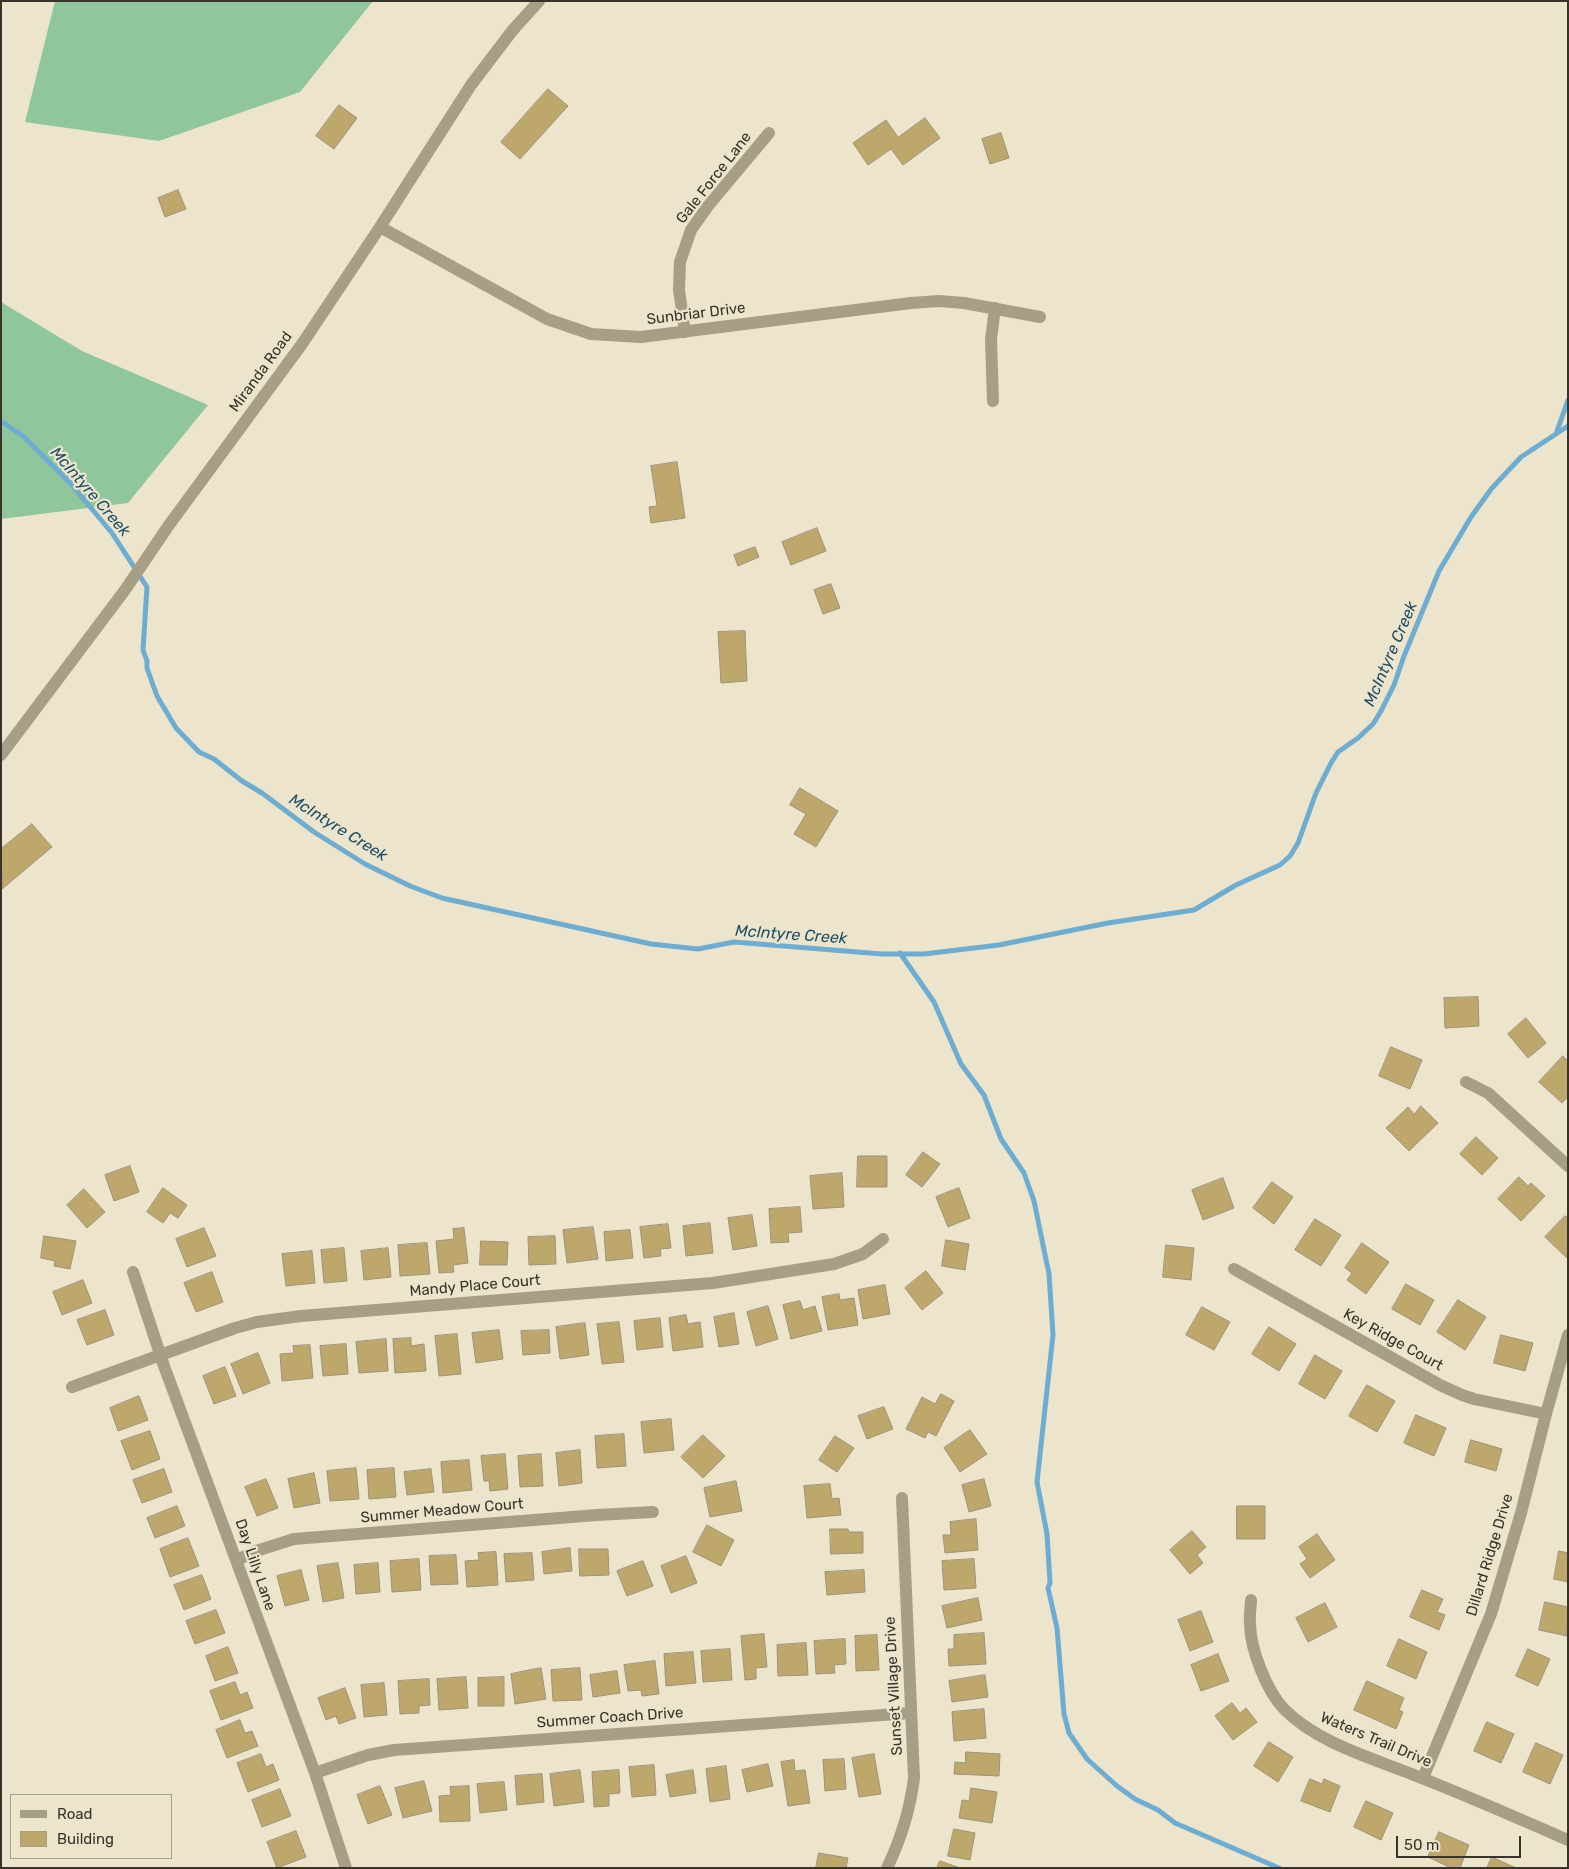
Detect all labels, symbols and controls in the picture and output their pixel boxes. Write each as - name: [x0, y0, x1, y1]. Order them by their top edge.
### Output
- street label: Gale Force Lane: [673, 129, 755, 227]
- street label: Sunbriar Drive: [646, 299, 746, 329]
- street label: Miranda Road: [226, 328, 296, 416]
- water label: McIntyre Creek: [46, 443, 134, 541]
- water label: McIntyre Creek: [1360, 599, 1422, 709]
- water label: McIntyre Creek: [285, 790, 391, 866]
- water label: McIntyre Creek: [734, 922, 848, 948]
- street label: Mandy Place Court: [409, 1271, 541, 1301]
- street label: Key Ridge Court: [1340, 1305, 1446, 1375]
- street label: Dillard Ridge Drive: [1463, 1492, 1517, 1618]
- street label: Summer Meadow Court: [360, 1495, 524, 1527]
- street label: Day Lilly Lane: [231, 1517, 279, 1613]
- street label: Sunset Village Drive: [881, 1616, 907, 1756]
- street label: Summer Coach Drive: [536, 1704, 684, 1732]
- street label: Waters Trail Drive: [1317, 1708, 1435, 1772]
- legend: [10, 1794, 172, 1859]
- text: Road: [57, 1805, 93, 1823]
- scale bar: [1399, 1826, 1524, 1858]
- text: Building: [57, 1830, 114, 1848]
- text: 50 m: [1404, 1836, 1439, 1854]

